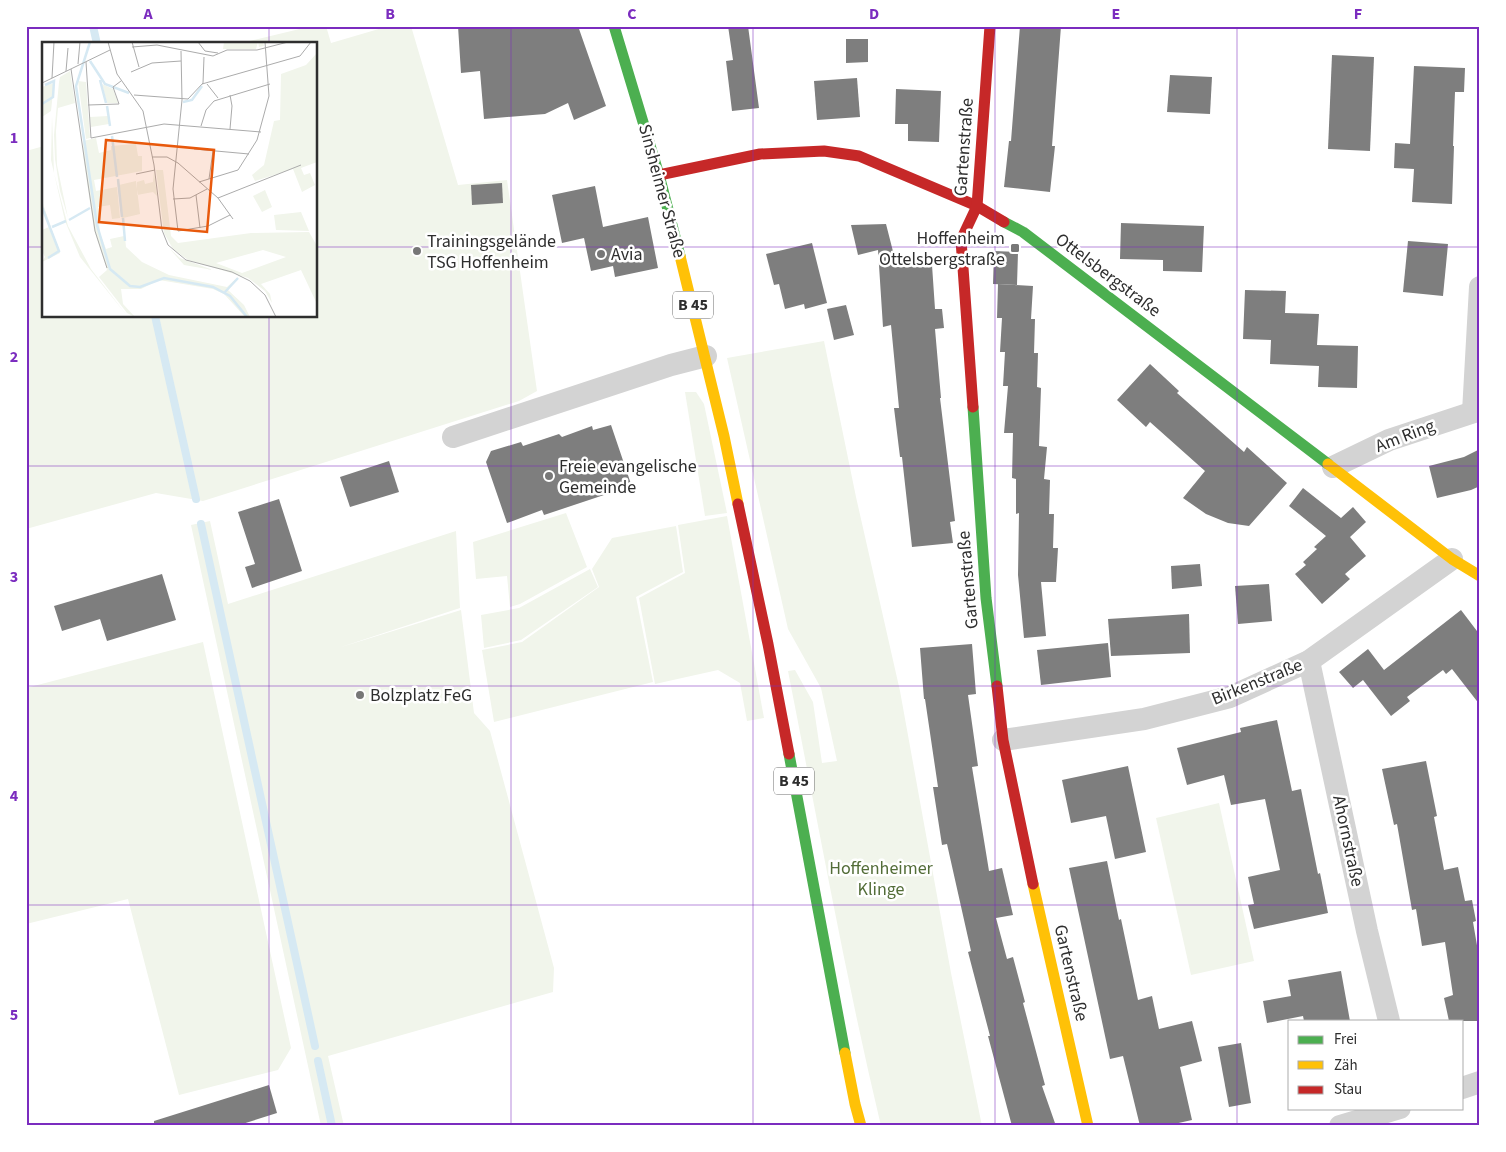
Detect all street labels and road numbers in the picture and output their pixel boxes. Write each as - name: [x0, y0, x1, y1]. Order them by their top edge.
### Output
- street label: Gartenstraße: [948, 97, 980, 197]
- street label: Sinsheimer Straße: [632, 121, 692, 261]
- street label: Ottelsbergstraße: [1050, 227, 1166, 323]
- road number: B 45: [673, 292, 713, 318]
- street label: Am Ring: [1372, 413, 1438, 459]
- street label: Gartenstraße: [951, 530, 985, 630]
- street label: Birkenstraße: [1208, 652, 1306, 712]
- road number: B 45: [774, 768, 814, 794]
- street label: Ahornstraße: [1326, 793, 1370, 889]
- street label: Gartenstraße: [1048, 922, 1094, 1024]

